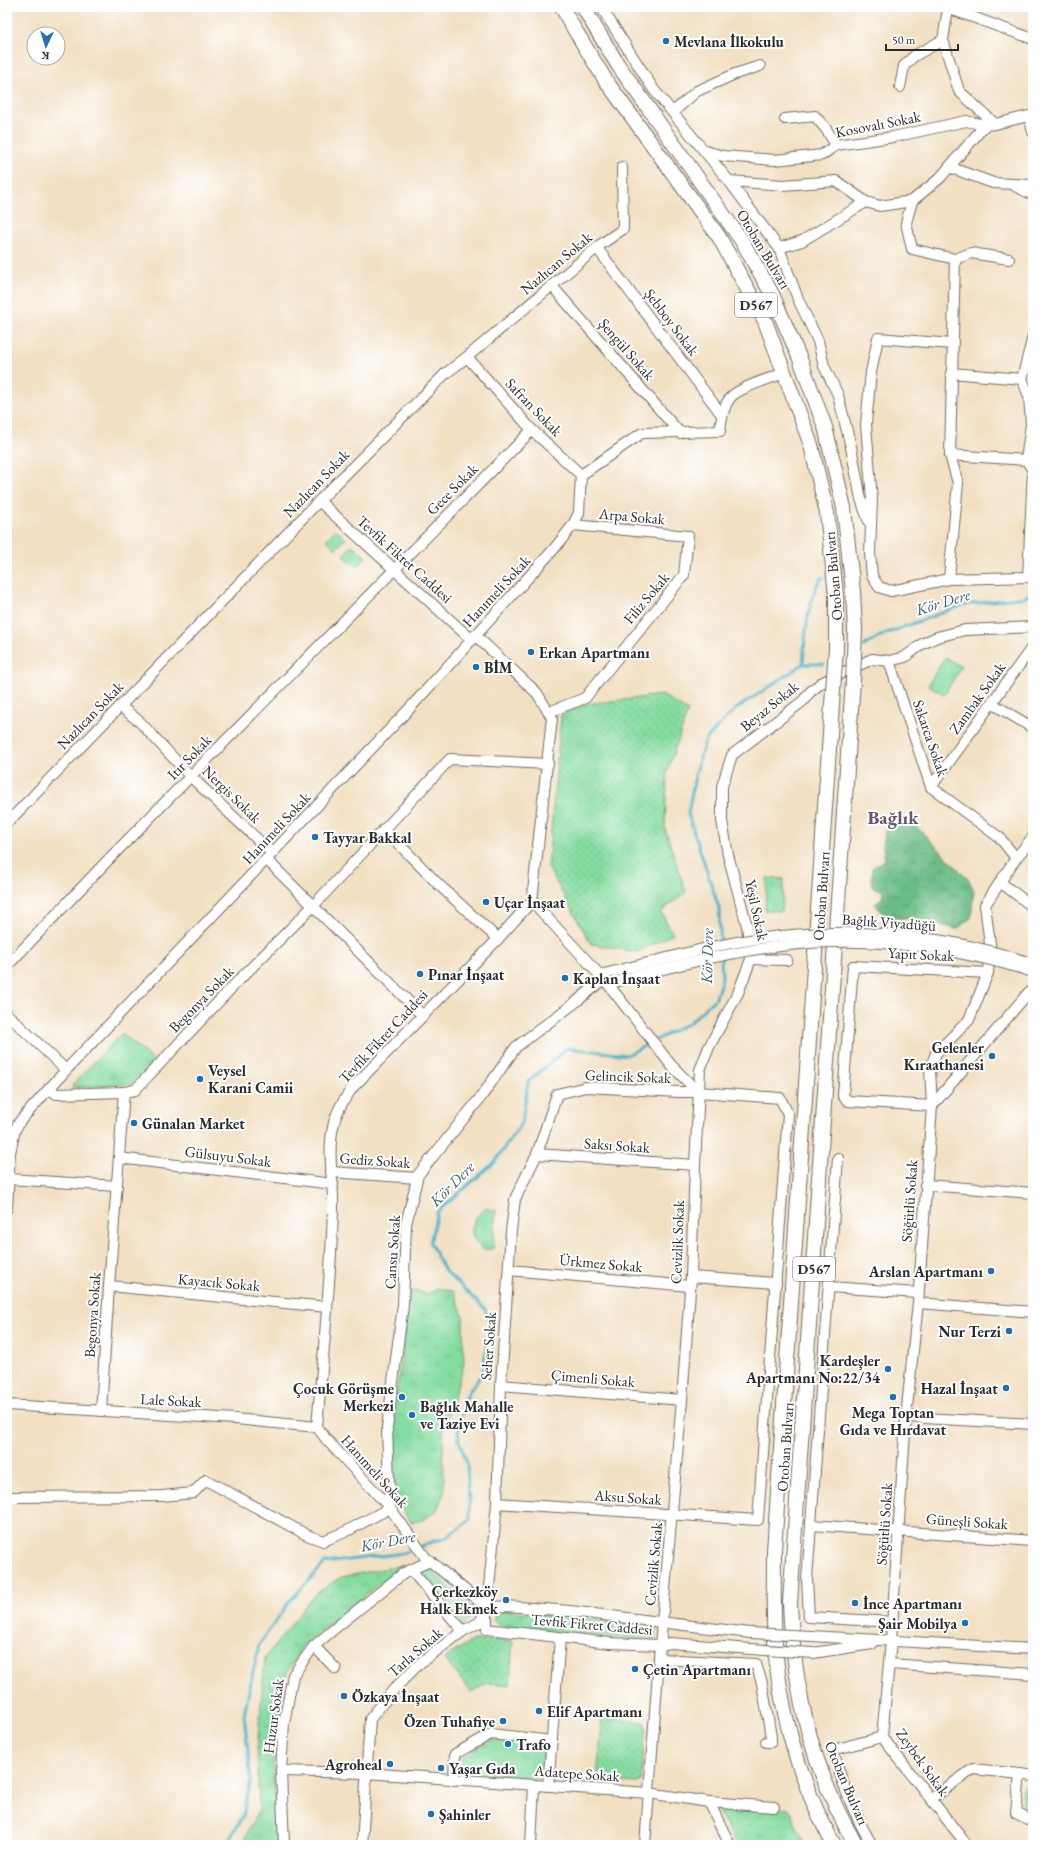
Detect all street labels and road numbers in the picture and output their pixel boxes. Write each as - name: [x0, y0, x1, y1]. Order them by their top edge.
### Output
- street label: Kosovalı Sokak: [834, 106, 923, 142]
- street label: Otoban Bulvarı: [733, 206, 795, 292]
- street label: Nazlıcan Sokak: [516, 227, 596, 298]
- street label: Şebboy Sokak: [641, 285, 704, 360]
- road number: D567: [735, 293, 777, 317]
- street label: Şengül Sokak: [595, 314, 660, 385]
- street label: Safran Sokak: [502, 374, 567, 441]
- street label: Nazlıcan Sokak: [279, 444, 354, 521]
- street label: Gece Sokak: [422, 458, 483, 519]
- street label: Arpa Sokak: [597, 504, 667, 528]
- street label: Tevfik Fikret Caddesi: [353, 511, 457, 607]
- street label: Otoban Bulvarı: [820, 530, 846, 621]
- street label: Hanımeli Sokak: [458, 550, 535, 631]
- street label: Filiz Sokak: [619, 568, 674, 628]
- street label: Zambak Sokak: [945, 658, 1010, 738]
- street label: Nazlıcan Sokak: [53, 676, 128, 753]
- street label: Beyaz Sokak: [736, 676, 803, 735]
- street label: Sakarca Sokak: [909, 697, 953, 780]
- street label: Itır Sokak: [163, 730, 216, 784]
- street label: Nergis Sokak: [198, 761, 266, 828]
- street label: Hanımeli Sokak: [238, 787, 315, 868]
- street label: Otoban Bulvarı: [808, 851, 834, 941]
- street label: Yeşil Sokak: [741, 878, 773, 943]
- street label: Bağlık Viyadüğü: [841, 909, 937, 935]
- street label: Yapıt Sokak: [887, 943, 956, 965]
- street label: Begonya Sokak: [164, 961, 238, 1036]
- street label: Tevfik Fikret Caddesi: [334, 985, 432, 1087]
- street label: Gelincik Sokak: [585, 1065, 672, 1087]
- street label: Saksı Sokak: [584, 1133, 651, 1157]
- street label: Gülsuyu Sokak: [184, 1141, 273, 1171]
- street label: Gediz Sokak: [339, 1148, 412, 1172]
- street label: Söğütlü Sokak: [897, 1158, 921, 1243]
- street label: Cevizlik Sokak: [666, 1199, 688, 1284]
- street label: Cansu Sokak: [380, 1213, 404, 1290]
- street label: Ürkmez Sokak: [559, 1250, 644, 1276]
- road number: D567: [793, 1257, 835, 1281]
- street label: Kayacık Sokak: [177, 1269, 262, 1295]
- street label: Begonya Sokak: [80, 1271, 105, 1358]
- street label: Seher Sokak: [476, 1310, 500, 1381]
- street label: Çimenli Sokak: [550, 1365, 637, 1391]
- street label: Lale Sokak: [140, 1389, 203, 1411]
- street label: Otoban Bulvarı: [772, 1402, 798, 1492]
- street label: Hanımeli Sokak: [337, 1431, 413, 1512]
- street label: Söğütlü Sokak: [872, 1481, 896, 1566]
- street label: Aksu Sokak: [593, 1485, 663, 1509]
- street label: Güneşli Sokak: [925, 1509, 1010, 1533]
- street label: Cevizlik Sokak: [640, 1520, 666, 1607]
- street label: Tevfik Fikret Caddesi: [530, 1609, 654, 1639]
- street label: Tarla Sokak: [384, 1622, 447, 1681]
- street label: Huzur Sokak: [258, 1676, 288, 1755]
- street label: Zeybek Sokak: [892, 1724, 955, 1800]
- street label: Otoban Bulvarı: [821, 1738, 873, 1828]
- street label: Adatepe Sokak: [533, 1760, 621, 1786]

